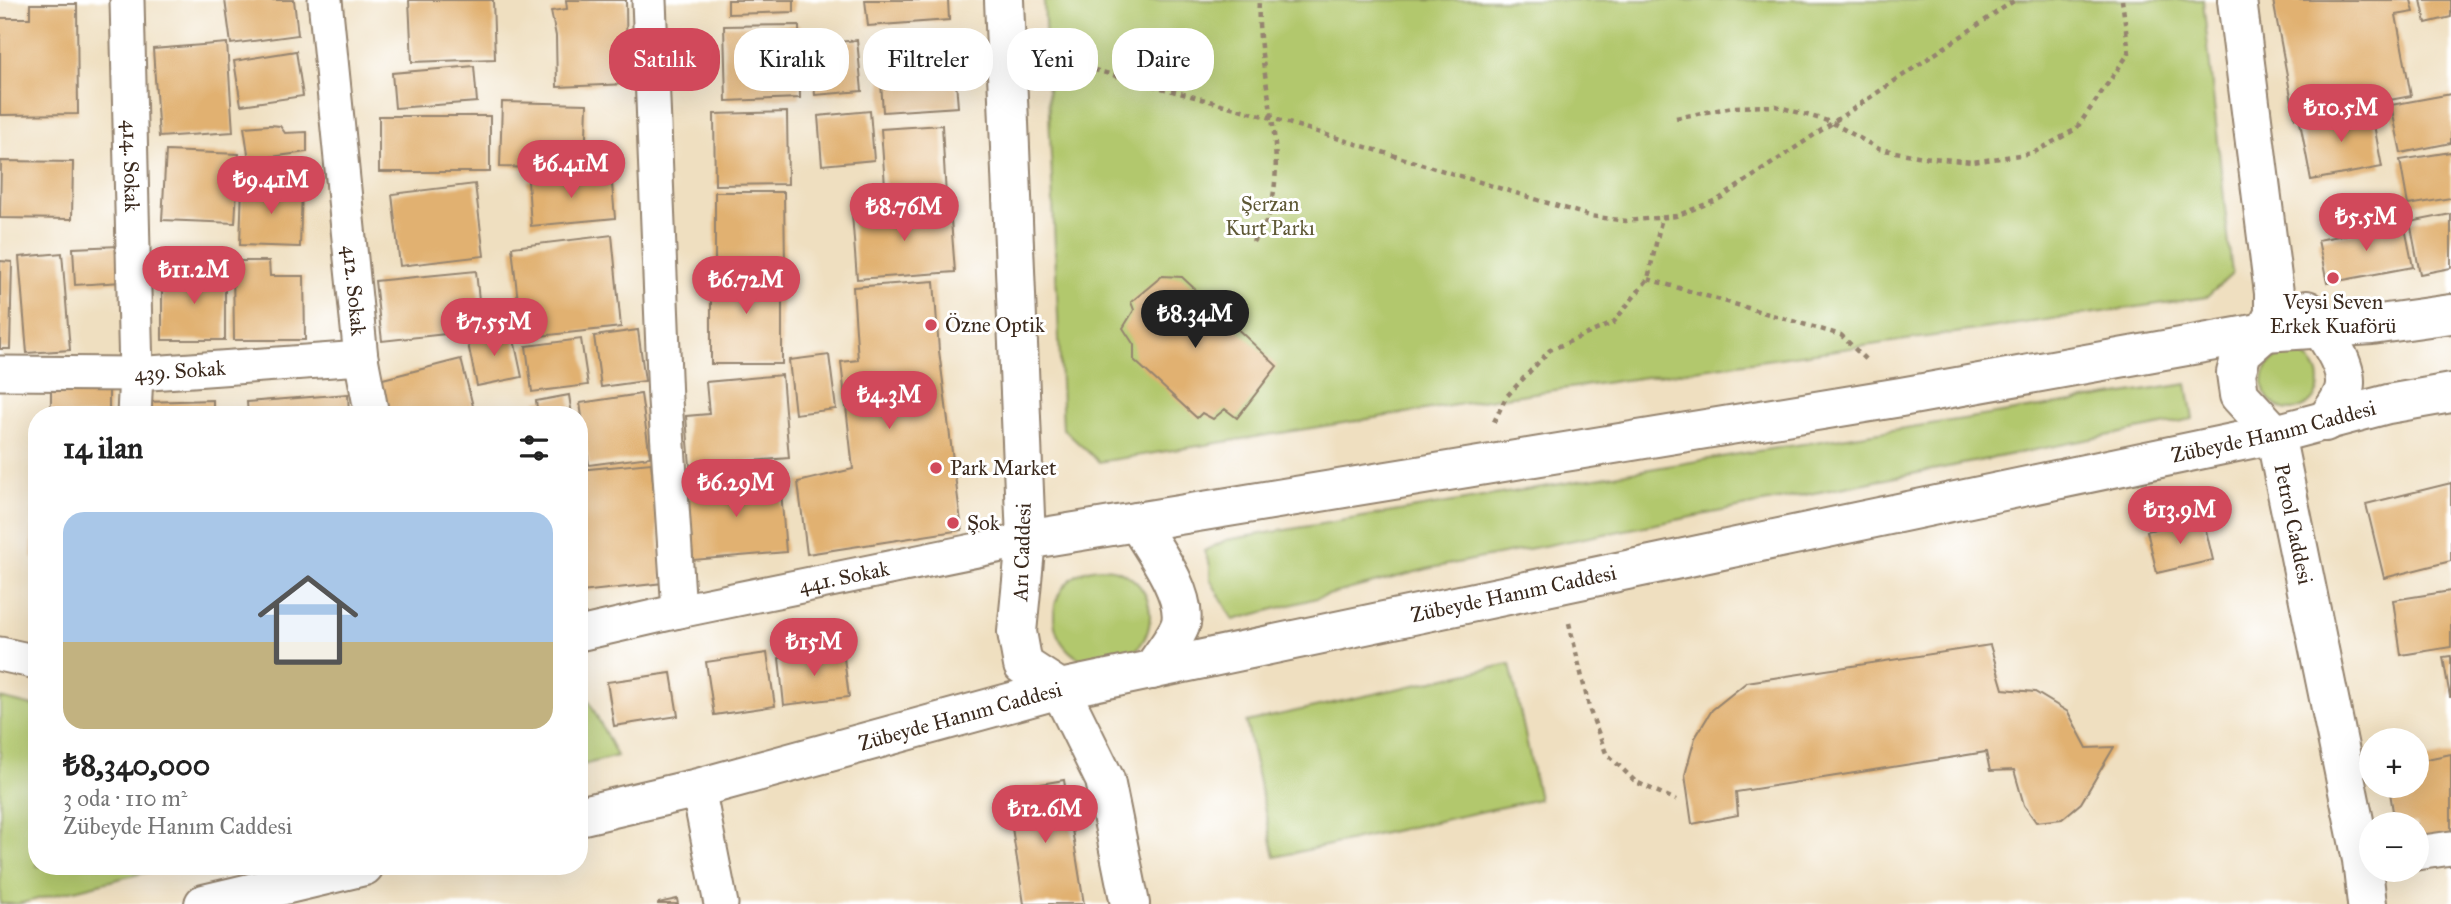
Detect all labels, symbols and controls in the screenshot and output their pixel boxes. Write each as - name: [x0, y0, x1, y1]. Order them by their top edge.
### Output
- chip: Satılık: [609, 28, 720, 91]
- chip: Kiralık: [734, 28, 849, 91]
- chip: Filtreler: [863, 28, 993, 91]
- chip: Yeni: [1007, 28, 1098, 91]
- chip: Daire: [1112, 28, 1214, 91]
- pin: ₺10.5M: [2284, 85, 2398, 144]
- text: ₺10.5M: [2304, 93, 2378, 121]
- street label: 414. Sokak: [117, 120, 145, 213]
- pin: ₺6.41M: [514, 140, 628, 200]
- text: ₺6.41M: [533, 149, 609, 177]
- pin: ₺9.41M: [214, 156, 328, 216]
- text: ₺9.41M: [233, 165, 309, 193]
- pin: ₺8.76M: [847, 184, 961, 243]
- park label: Şerzan Kurt Parkı: [1225, 191, 1315, 241]
- text: ₺8.76M: [866, 192, 942, 220]
- pin: ₺5.5M: [2317, 194, 2415, 253]
- text: ₺5.5M: [2335, 202, 2397, 230]
- street label: 412. Sokak: [337, 244, 372, 337]
- pin: ₺11.2M: [137, 246, 251, 306]
- text: ₺11.2M: [158, 255, 230, 283]
- pin: ₺6.72M: [689, 256, 803, 316]
- text: ₺6.72M: [708, 265, 784, 293]
- marker: Veysi Seven Erkek Kuaförü: [2325, 270, 2341, 286]
- place label: Veysi Seven Erkek Kuaförü: [2270, 289, 2396, 339]
- pin: ₺8.34M: [1138, 290, 1252, 350]
- pin: ₺7.55M: [437, 298, 551, 358]
- text: ₺8.34M: [1157, 299, 1233, 327]
- text: ₺7.55M: [457, 307, 531, 335]
- place label: Özne Optik: [945, 312, 1045, 338]
- marker: Özne Optik: [923, 317, 939, 333]
- street label: 439. Sokak: [133, 355, 227, 387]
- pin: ₺4.3M: [840, 372, 938, 431]
- text: ₺4.3M: [857, 380, 921, 408]
- street label: Zübeyde Hanım Caddesi: [2169, 395, 2379, 468]
- icon: filters: [515, 429, 553, 467]
- text: 14 ilan: [63, 430, 143, 466]
- place label: Park Market: [950, 455, 1057, 481]
- pin: ₺6.29M: [679, 460, 793, 519]
- marker: Park Market: [928, 460, 944, 476]
- street label: Petrol Caddesi: [2268, 461, 2318, 587]
- text: ₺6.29M: [697, 468, 775, 496]
- pin: ₺13.9M: [2123, 486, 2237, 546]
- text: ₺13.9M: [2144, 495, 2216, 523]
- street label: Arı Caddesi: [1007, 502, 1037, 603]
- place label: Şok: [967, 510, 1000, 536]
- marker: Şok: [945, 515, 961, 531]
- street label: 441. Sokak: [796, 555, 892, 599]
- icon: home: [245, 557, 371, 683]
- street label: Zübeyde Hanım Caddesi: [1408, 560, 1619, 628]
- pin: ₺15M: [773, 618, 855, 678]
- text: ₺15M: [786, 627, 842, 655]
- street label: Zübeyde Hanım Caddesi: [856, 676, 1065, 756]
- map controls: [2359, 728, 2429, 882]
- button: +: [2359, 728, 2429, 798]
- text: ₺8,340,000: [63, 747, 210, 783]
- text: 3 oda · 110 m²: [63, 784, 188, 812]
- pin: ₺12.6M: [988, 786, 1102, 845]
- text: ₺12.6M: [1008, 794, 1082, 822]
- text: Zübeyde Hanım Caddesi: [63, 812, 292, 840]
- button: −: [2359, 812, 2429, 882]

